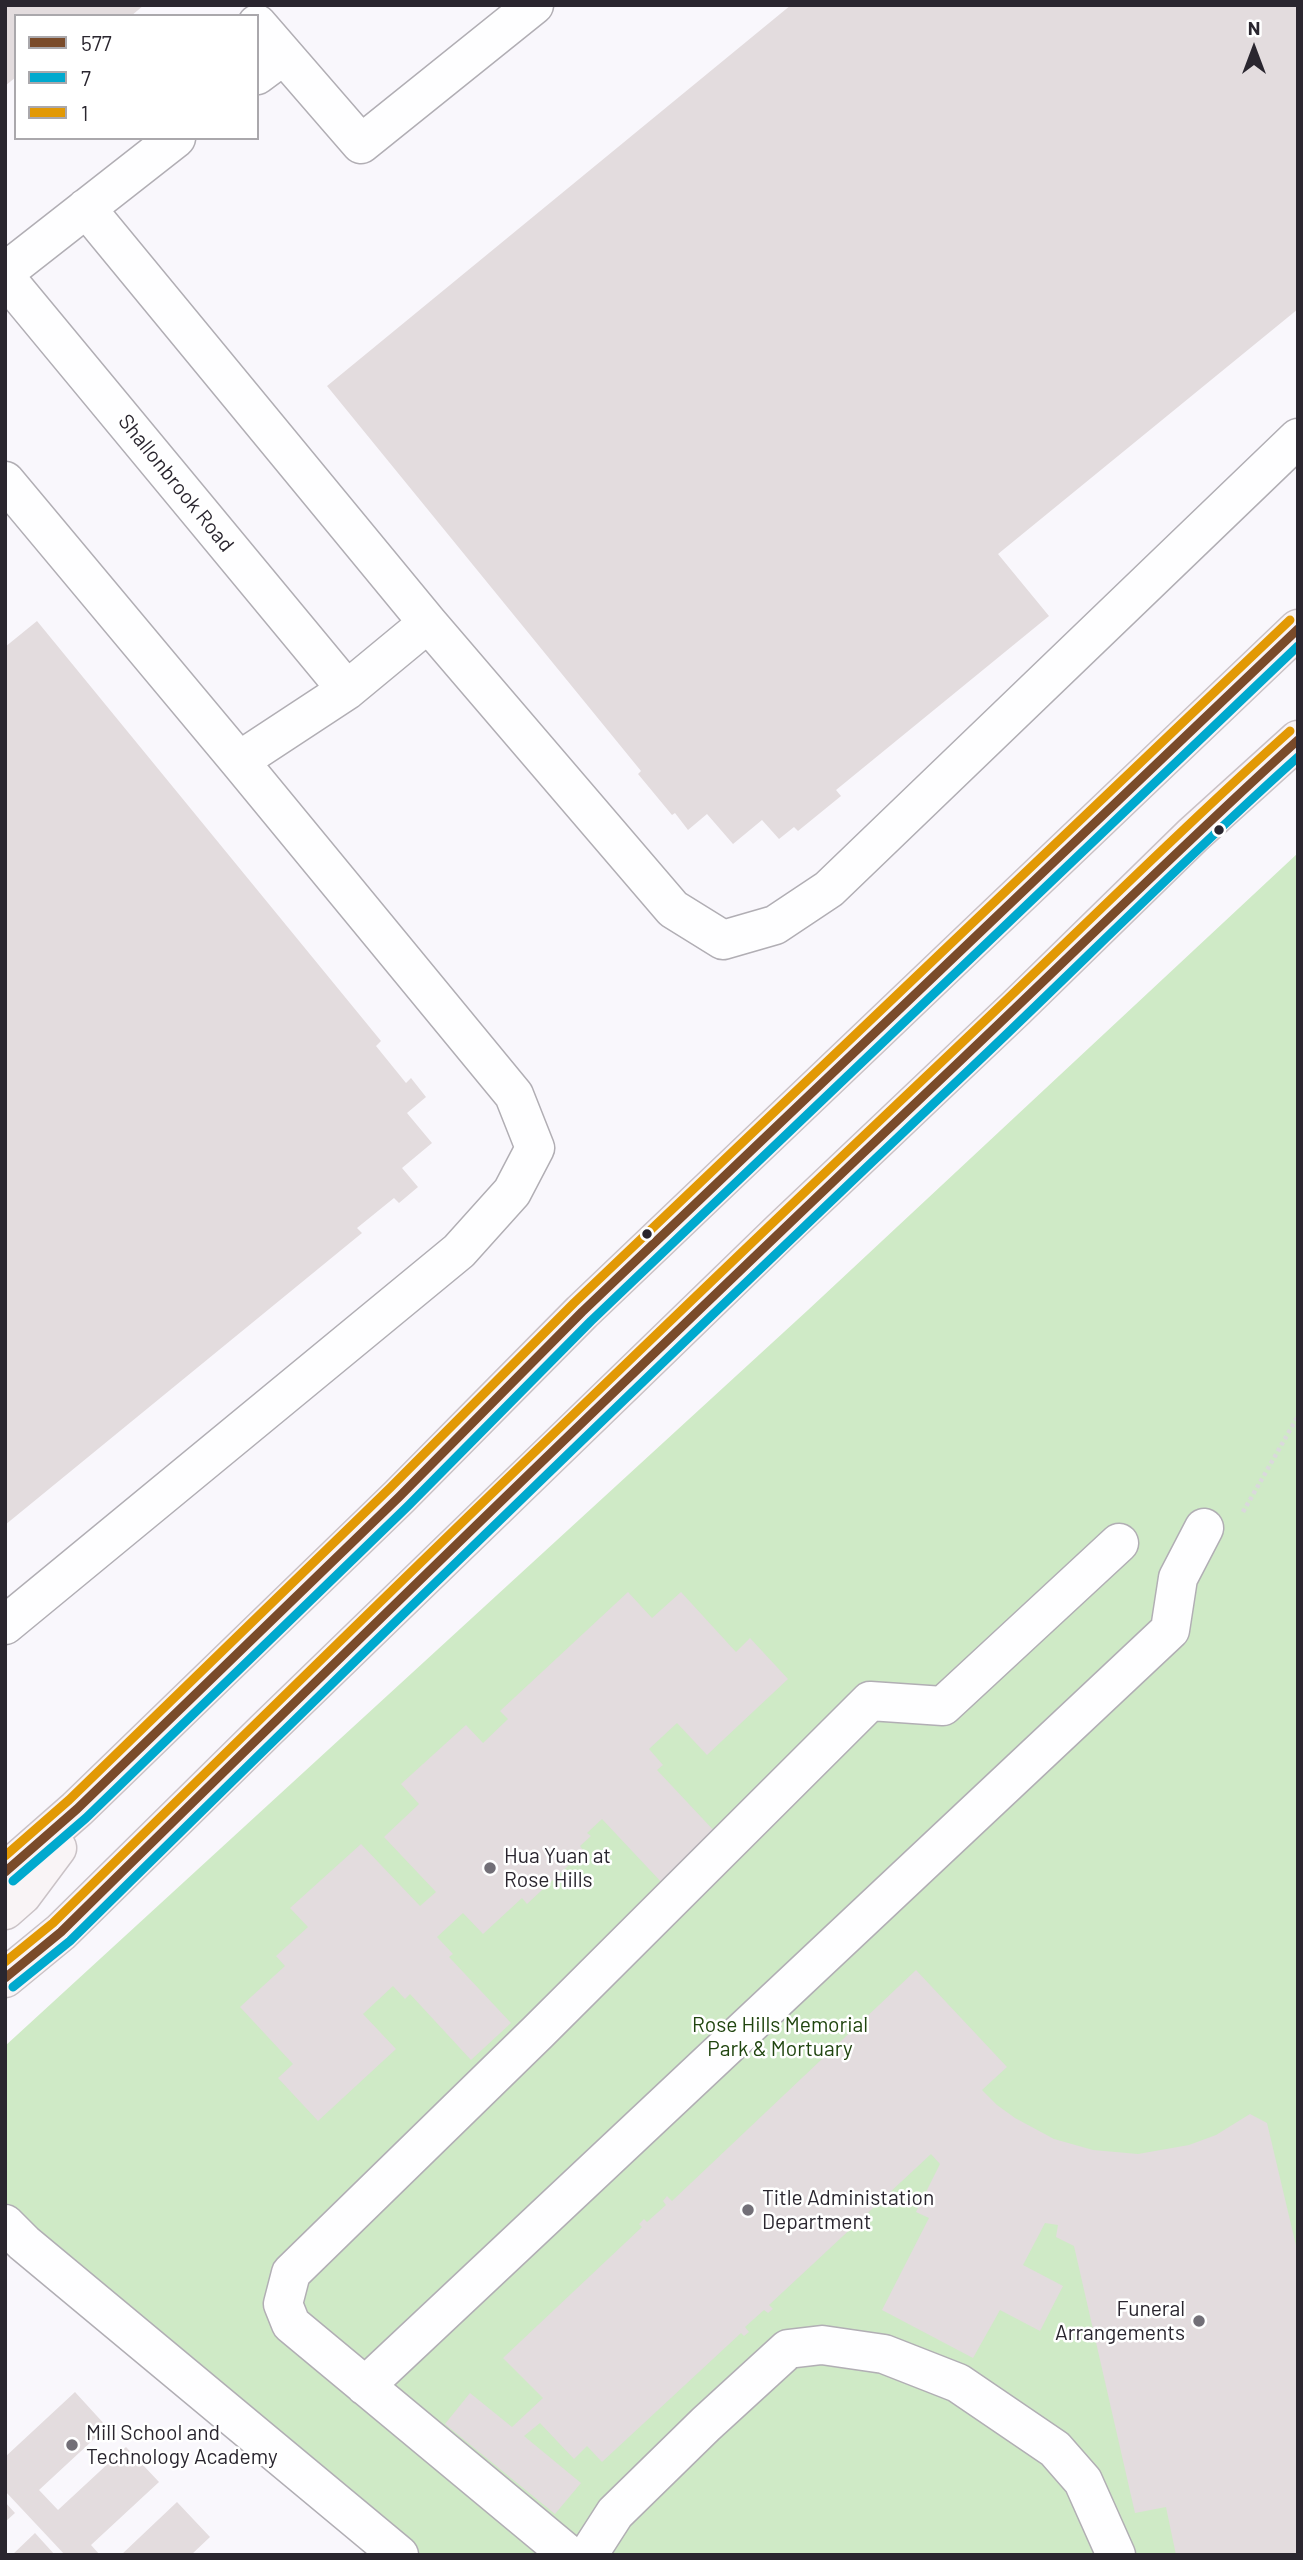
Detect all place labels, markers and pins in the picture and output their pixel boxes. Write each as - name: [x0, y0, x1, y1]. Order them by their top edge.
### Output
- unlabelled marker: [1212, 823, 1226, 837]
- unlabelled marker: [640, 1227, 654, 1241]
- place label: Hua Yuan at Rose Hills: [504, 1843, 611, 1893]
- marker: Hua Yuan at Rose Hills: [482, 1860, 498, 1876]
- place label: Title Administation Department: [762, 2185, 934, 2235]
- marker: Title Administation Department: [740, 2202, 756, 2218]
- place label: Funeral Arrangements: [1055, 2296, 1185, 2346]
- marker: Funeral Arrangements: [1191, 2313, 1207, 2329]
- place label: Mill School and Technology Academy: [86, 2420, 278, 2470]
- marker: Mill School and Technology Academy: [64, 2437, 80, 2453]

